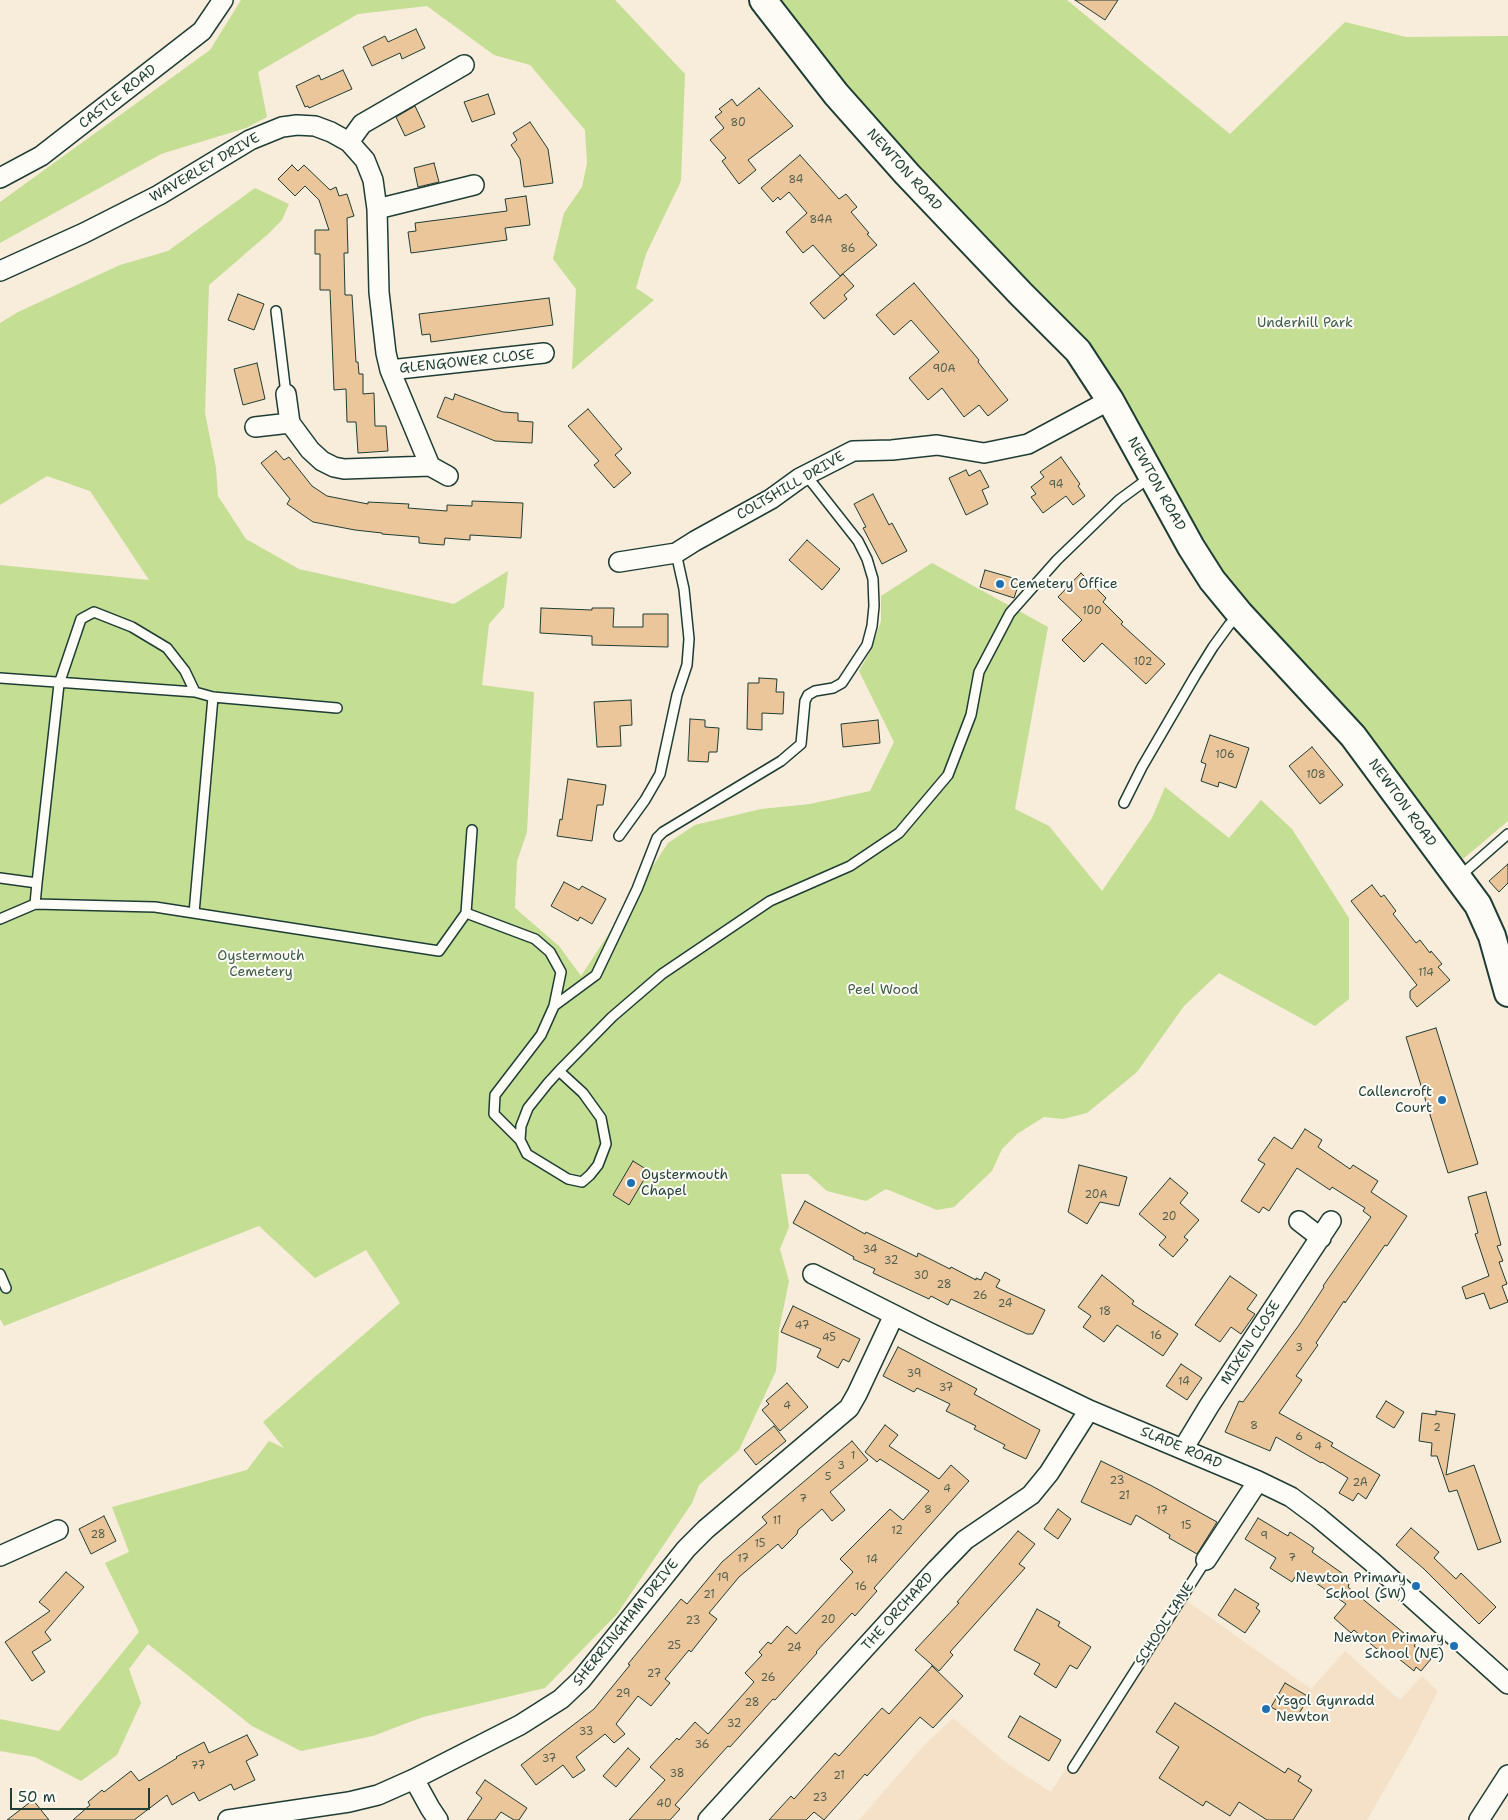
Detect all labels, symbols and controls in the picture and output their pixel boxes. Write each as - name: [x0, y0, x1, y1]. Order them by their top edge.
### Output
- street label: CASTLE ROAD: [76, 62, 160, 132]
- house number: 80: [730, 116, 746, 130]
- street label: NEWTON ROAD: [863, 126, 945, 214]
- street label: WAVERLEY DRIVE: [147, 130, 263, 206]
- house number: 84: [789, 173, 803, 187]
- house number: 84A: [810, 213, 832, 227]
- house number: 86: [840, 242, 856, 256]
- park label: Underhill Park: [1257, 315, 1353, 331]
- street label: GLENGOWER CLOSE: [398, 347, 536, 377]
- house number: 90A: [932, 362, 956, 376]
- street label: NEWTON ROAD: [1123, 434, 1189, 534]
- street label: COLTSHILL DRIVE: [734, 448, 848, 524]
- house number: 94: [1049, 478, 1063, 492]
- place label: Cemetery Office: [1010, 576, 1118, 592]
- marker: Cemetery Office: [994, 578, 1006, 590]
- house number: 100: [1082, 604, 1102, 618]
- house number: 102: [1133, 655, 1153, 669]
- house number: 106: [1215, 748, 1235, 762]
- street label: NEWTON ROAD: [1364, 756, 1440, 850]
- house number: 108: [1306, 768, 1326, 782]
- park label: Oystermouth Cemetery: [217, 948, 305, 980]
- house number: 114: [1418, 966, 1434, 980]
- park label: Peel Wood: [848, 982, 918, 998]
- place label: Callencroft Court: [1358, 1084, 1432, 1116]
- marker: Callencroft Court: [1436, 1094, 1448, 1106]
- place label: Oystermouth Chapel: [641, 1167, 728, 1200]
- marker: Oystermouth Chapel: [625, 1177, 637, 1189]
- house number: 20A: [1084, 1188, 1108, 1202]
- house number: 20: [1161, 1210, 1177, 1224]
- house number: 34: [863, 1243, 877, 1257]
- house number: 32: [884, 1254, 898, 1268]
- house number: 30: [913, 1269, 929, 1283]
- house number: 28: [936, 1278, 952, 1292]
- house number: 26: [973, 1289, 987, 1303]
- house number: 24: [998, 1297, 1012, 1311]
- street label: MIXEN CLOSE: [1218, 1298, 1284, 1388]
- house number: 18: [1099, 1305, 1111, 1319]
- house number: 47: [795, 1319, 809, 1333]
- house number: 16: [1150, 1329, 1162, 1343]
- house number: 45: [822, 1331, 836, 1345]
- house number: 3: [1295, 1341, 1303, 1355]
- house number: 39: [907, 1367, 921, 1381]
- house number: 14: [1178, 1375, 1190, 1389]
- house number: 37: [939, 1381, 953, 1395]
- house number: 4: [783, 1399, 791, 1413]
- house number: 8: [1250, 1419, 1258, 1433]
- house number: 2: [1433, 1421, 1441, 1435]
- street label: SLADE ROAD: [1138, 1423, 1224, 1473]
- house number: 6: [1295, 1430, 1303, 1444]
- house number: 4: [1314, 1440, 1322, 1454]
- house number: 1: [851, 1449, 855, 1463]
- house number: 3: [837, 1459, 845, 1473]
- house number: 5: [825, 1470, 831, 1484]
- house number: 23: [1110, 1474, 1124, 1488]
- house number: 2A: [1352, 1476, 1368, 1490]
- house number: 4: [943, 1482, 951, 1496]
- house number: 21: [1118, 1489, 1130, 1503]
- house number: 7: [799, 1492, 807, 1506]
- house number: 8: [924, 1503, 932, 1517]
- house number: 17: [1156, 1504, 1168, 1518]
- house number: 11: [773, 1514, 781, 1528]
- house number: 15: [1180, 1519, 1192, 1533]
- house number: 12: [891, 1524, 903, 1538]
- house number: 28: [90, 1528, 106, 1542]
- house number: 9: [1260, 1529, 1268, 1543]
- house number: 15: [754, 1537, 766, 1551]
- house number: 7: [1288, 1551, 1296, 1565]
- house number: 17: [737, 1552, 749, 1566]
- house number: 14: [866, 1553, 878, 1567]
- street label: SHERRINGHAM DRIVE: [570, 1556, 682, 1690]
- street label: THE ORCHARD: [859, 1570, 937, 1654]
- place label: Newton Primary School (SW): [1296, 1570, 1406, 1602]
- house number: 19: [717, 1571, 729, 1585]
- street label: SCHOOL LANE: [1132, 1579, 1198, 1669]
- house number: 16: [855, 1580, 867, 1594]
- marker: Newton Primary School (SW): [1410, 1580, 1422, 1592]
- house number: 21: [703, 1588, 715, 1602]
- house number: 20: [820, 1613, 836, 1627]
- house number: 23: [686, 1614, 700, 1628]
- place label: Newton Primary School (NE): [1334, 1630, 1444, 1662]
- house number: 25: [667, 1639, 681, 1653]
- marker: Newton Primary School (NE): [1448, 1640, 1460, 1652]
- house number: 24: [787, 1641, 801, 1655]
- house number: 27: [647, 1667, 661, 1681]
- house number: 26: [761, 1671, 775, 1685]
- house number: 29: [616, 1687, 630, 1701]
- place label: Ysgol Gynradd Newton: [1276, 1693, 1375, 1725]
- house number: 28: [744, 1696, 760, 1710]
- marker: Ysgol Gynradd Newton: [1260, 1703, 1272, 1715]
- house number: 32: [727, 1717, 741, 1731]
- house number: 33: [579, 1725, 593, 1739]
- house number: 36: [694, 1738, 710, 1752]
- house number: 37: [542, 1752, 556, 1766]
- house number: 77: [191, 1759, 205, 1773]
- house number: 38: [669, 1767, 685, 1781]
- house number: 21: [833, 1769, 845, 1783]
- scale bar: [12, 1778, 152, 1810]
- text: 50 m: [18, 1787, 56, 1807]
- house number: 23: [813, 1791, 827, 1805]
- house number: 40: [656, 1797, 672, 1811]

